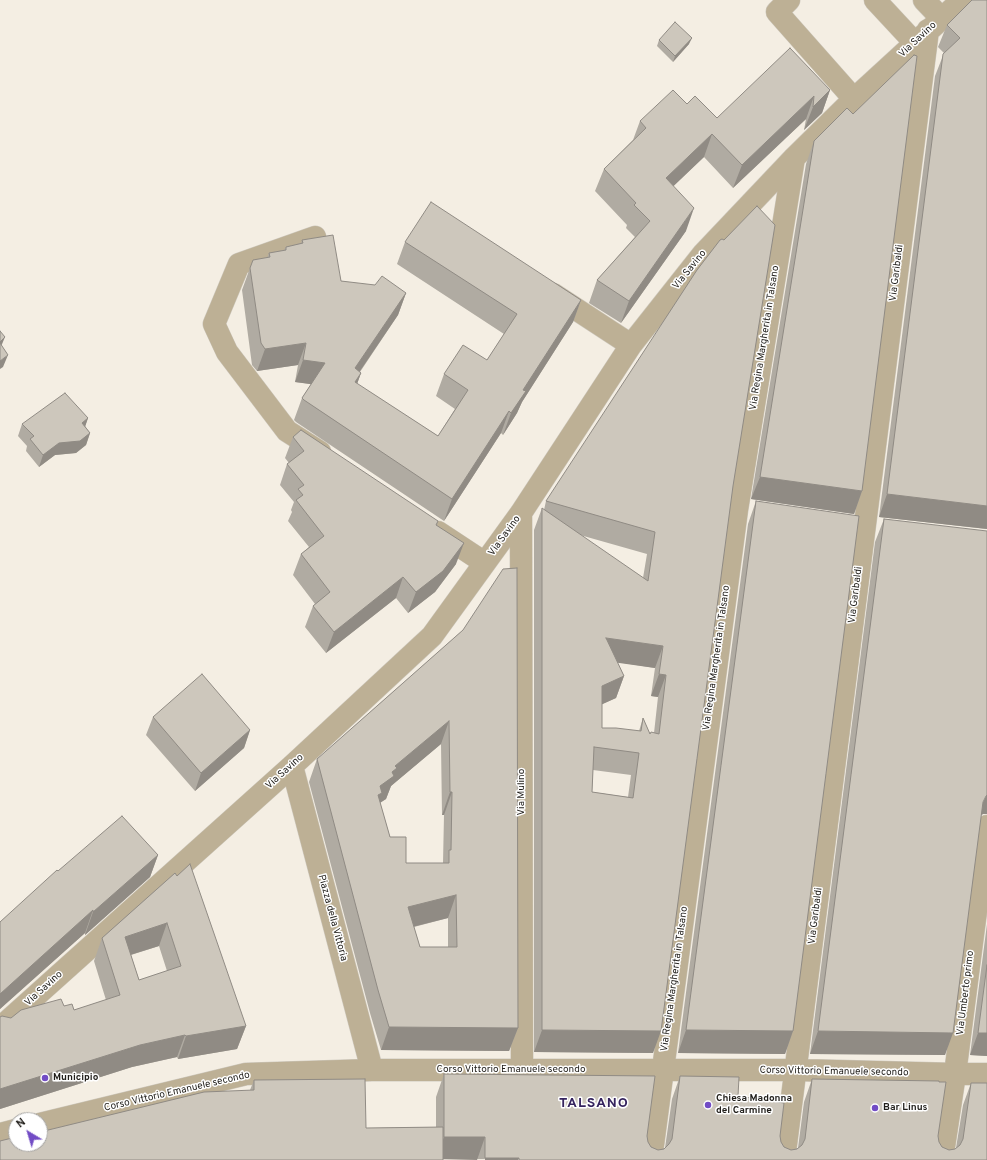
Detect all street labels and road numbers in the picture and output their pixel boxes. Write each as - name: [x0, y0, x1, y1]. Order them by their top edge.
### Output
- street label: Via Savino: [897, 20, 939, 60]
- street label: Via Garibaldi: [888, 244, 906, 302]
- street label: Via Savino: [671, 248, 709, 292]
- street label: Via Regina Margherita in Talsano: [748, 265, 782, 411]
- street label: Via Savino: [486, 513, 524, 559]
- street label: Via Garibaldi: [847, 566, 865, 624]
- street label: Via Regina Margherita in Talsano: [701, 585, 733, 731]
- street label: Via Savino: [264, 752, 306, 792]
- street label: Via Mulino: [516, 769, 528, 815]
- street label: Piazza della Vittoria: [315, 873, 349, 963]
- street label: Via Garibaldi: [807, 887, 825, 945]
- street label: Via Regina Margherita in Talsano: [659, 906, 691, 1052]
- street label: Via Umberto primo: [955, 950, 977, 1036]
- street label: Via Savino: [23, 969, 65, 1009]
- street label: Corso Vittorio Emanuele secondo: [436, 1064, 586, 1076]
- street label: Corso Vittorio Emanuele secondo: [759, 1065, 909, 1079]
- street label: Corso Vittorio Emanuele secondo: [103, 1069, 251, 1115]

